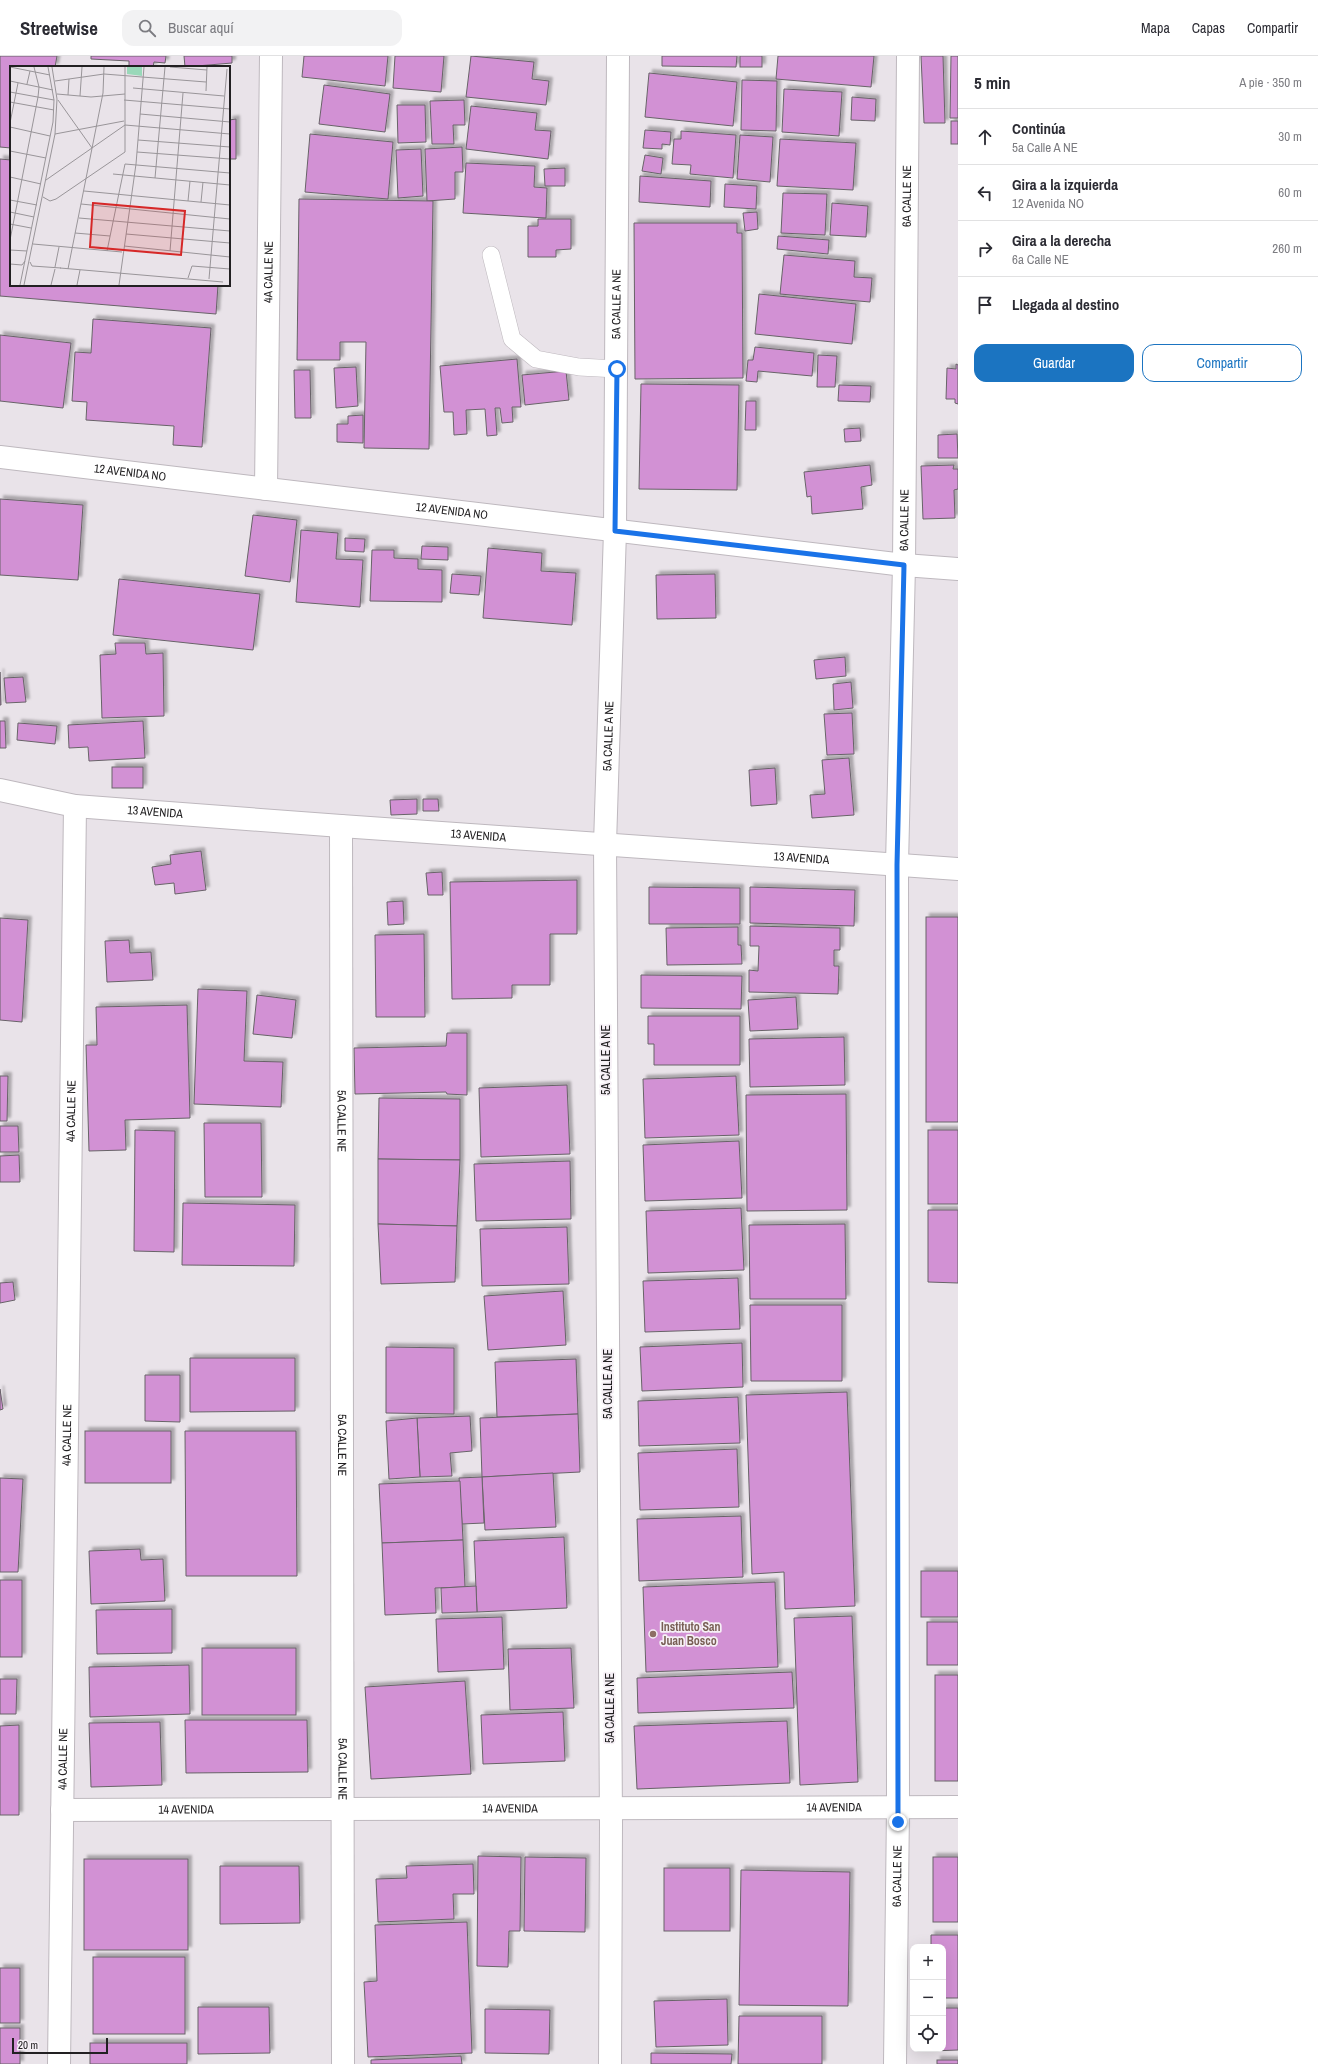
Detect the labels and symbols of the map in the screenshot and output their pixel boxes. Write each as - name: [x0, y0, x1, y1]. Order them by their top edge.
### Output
- inset map: [10, 66, 230, 286]
- street label: 6A CALLE NE: [899, 165, 915, 227]
- street label: 4A CALLE NE: [260, 241, 277, 303]
- street label: 5A CALLE A NE: [608, 269, 625, 339]
- route start: [608, 360, 626, 378]
- street label: 12 AVENIDA NO: [93, 460, 167, 485]
- street label: 6A CALLE NE: [896, 489, 913, 551]
- street label: 12 AVENIDA NO: [415, 499, 489, 523]
- street label: 5A CALLE A NE: [599, 701, 618, 771]
- street label: 13 AVENIDA: [127, 802, 184, 822]
- street label: 13 AVENIDA: [450, 826, 507, 846]
- street label: 13 AVENIDA: [773, 848, 830, 868]
- street label: 5A CALLE A NE: [598, 1025, 614, 1095]
- street label: 4A CALLE NE: [63, 1080, 80, 1142]
- street label: 5A CALLE NE: [333, 1090, 350, 1152]
- street label: 5A CALLE A NE: [600, 1349, 616, 1419]
- street label: 4A CALLE NE: [59, 1404, 75, 1466]
- street label: 5A CALLE NE: [334, 1414, 350, 1476]
- place label: Instituto San Juan Bosco: [661, 1619, 721, 1649]
- marker: Instituto San Juan Bosco: [648, 1629, 658, 1639]
- street label: 5A CALLE A NE: [602, 1673, 618, 1743]
- street label: 4A CALLE NE: [54, 1728, 71, 1790]
- street label: 5A CALLE NE: [334, 1738, 351, 1800]
- street label: 14 AVENIDA: [806, 1799, 862, 1816]
- street label: 14 AVENIDA: [482, 1800, 538, 1817]
- street label: 14 AVENIDA: [158, 1801, 214, 1818]
- route end: [889, 1813, 907, 1831]
- street label: 6A CALLE NE: [889, 1845, 906, 1907]
- scale bar: [12, 2036, 108, 2055]

